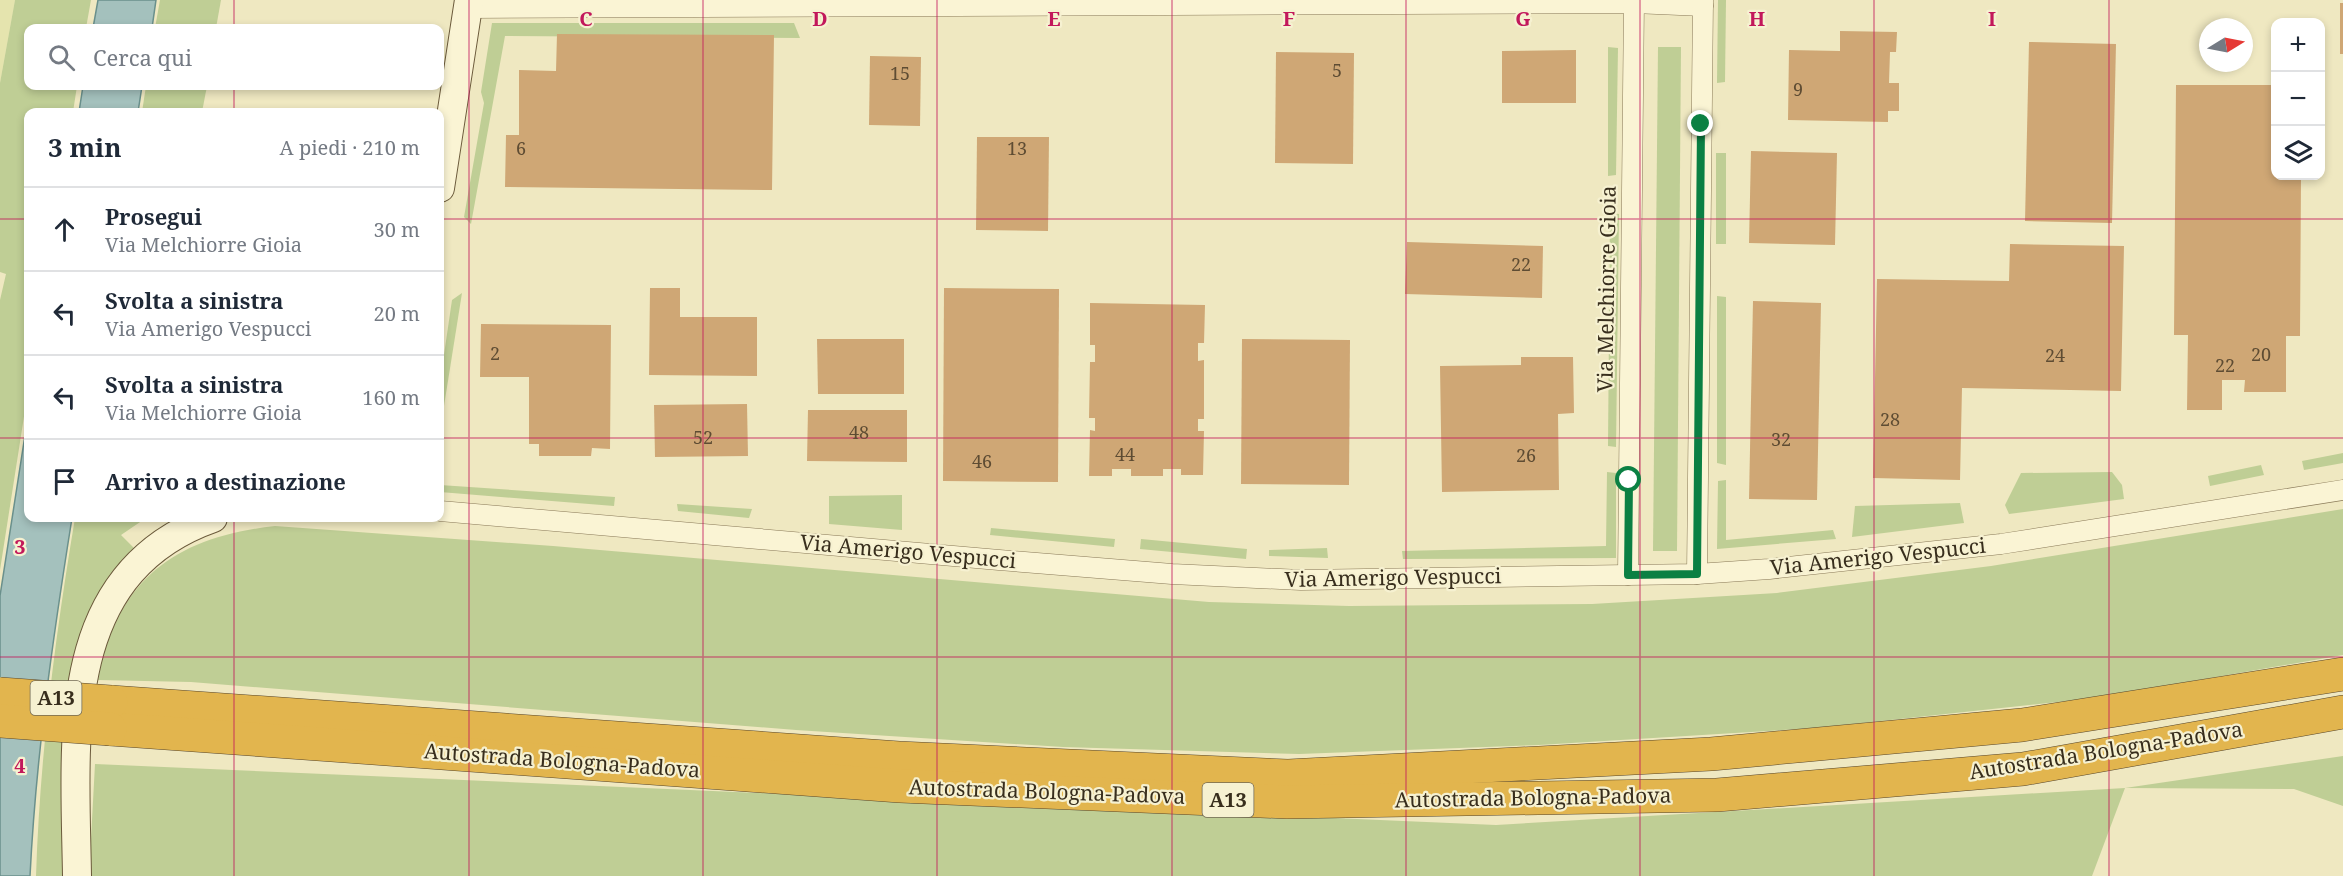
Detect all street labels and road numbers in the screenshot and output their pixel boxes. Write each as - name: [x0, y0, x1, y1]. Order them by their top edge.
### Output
- street label: Via Melchiorre Gioia: [1590, 185, 1622, 393]
- street label: Via Amerigo Vespucci: [799, 528, 1018, 574]
- street label: Via Amerigo Vespucci: [1769, 531, 1987, 581]
- street label: Via Amerigo Vespucci: [1284, 561, 1502, 593]
- road number: A13: [31, 681, 82, 715]
- street label: Autostrada Bologna-Padova: [1967, 715, 2245, 785]
- street label: Autostrada Bologna-Padova: [423, 736, 701, 784]
- street label: Autostrada Bologna-Padova: [908, 772, 1186, 810]
- street label: Autostrada Bologna-Padova: [1394, 781, 1672, 813]
- road number: A13: [1202, 783, 1254, 817]

